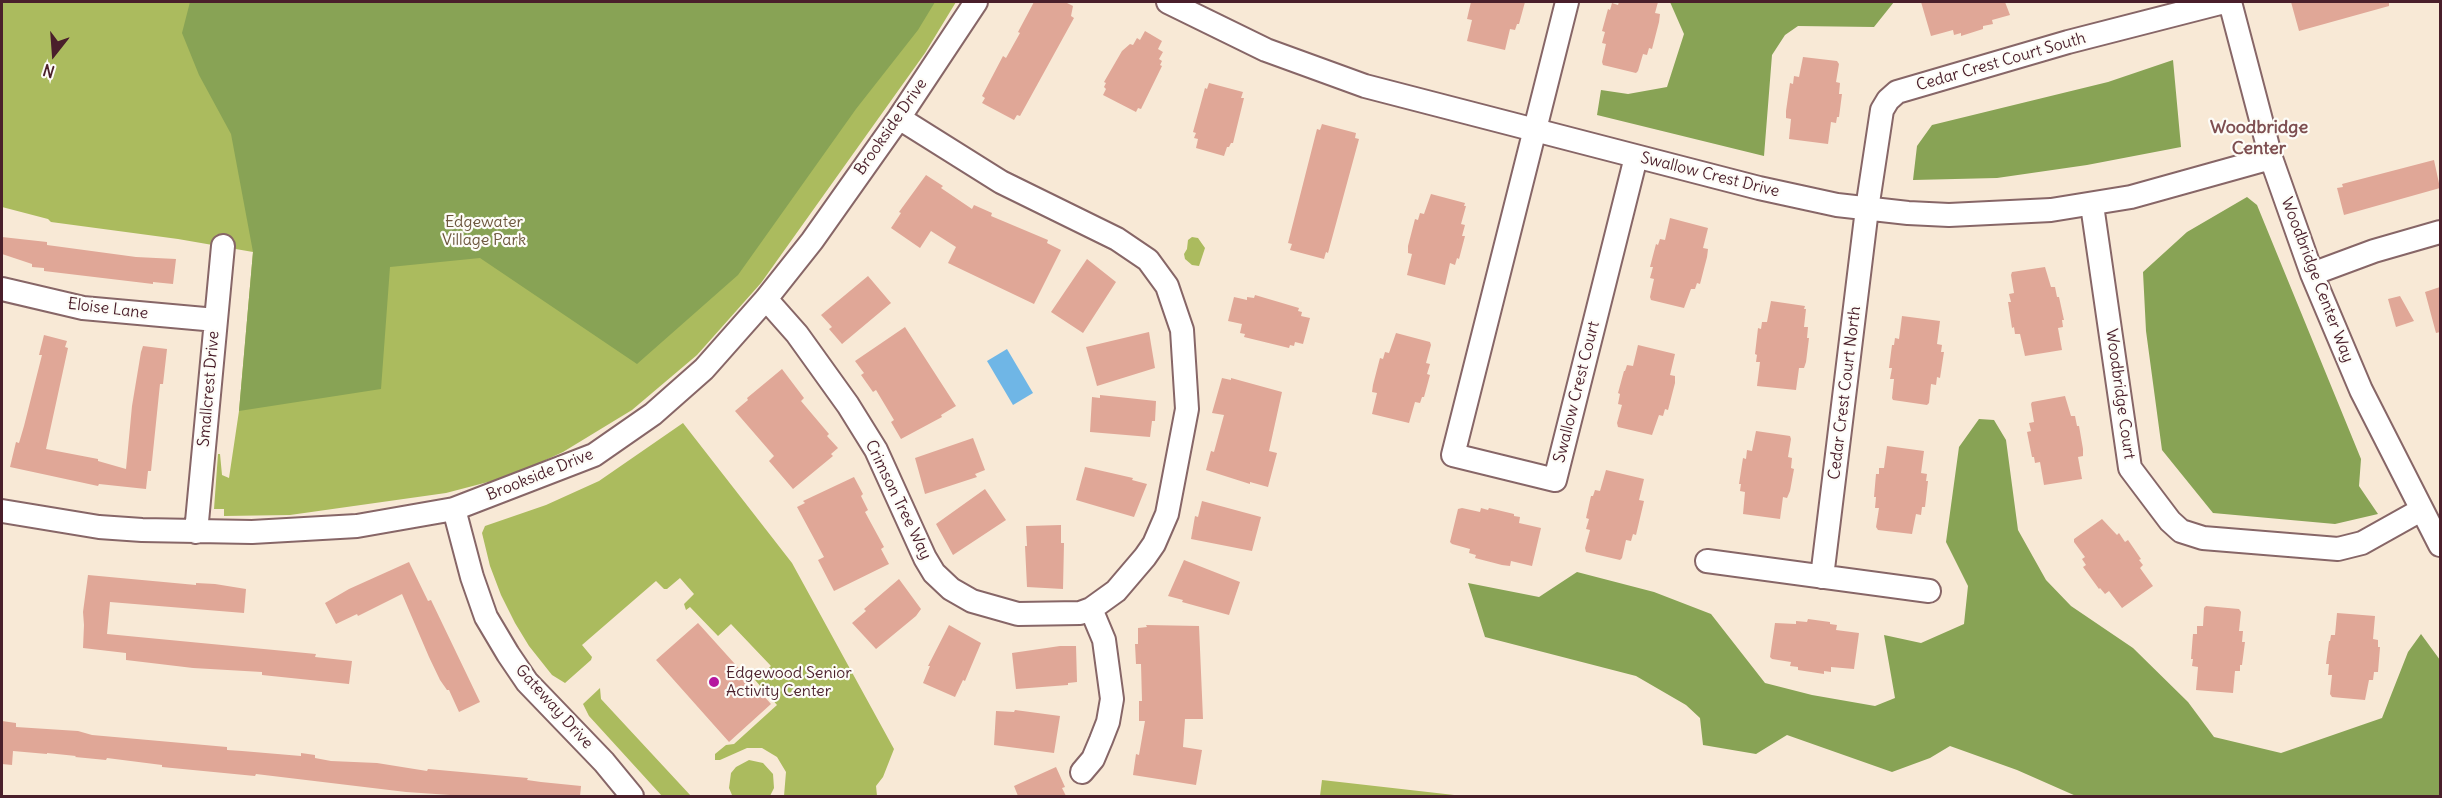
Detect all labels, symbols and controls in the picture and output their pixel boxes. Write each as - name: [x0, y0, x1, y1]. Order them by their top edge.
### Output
- north arrow: [24, 24, 84, 84]
- street label: Cedar Crest Court South: [1914, 29, 2088, 95]
- text: N: [41, 60, 57, 82]
- street label: Brookside Drive: [851, 75, 931, 179]
- district label: Woodbridge Center: [2210, 117, 2308, 160]
- street label: Swallow Crest Drive: [1639, 148, 1781, 202]
- street label: Woodbridge Center Way: [2277, 195, 2357, 365]
- park label: Edgewater Village Park: [442, 212, 526, 250]
- street label: Eloise Lane: [67, 295, 149, 323]
- street label: Cedar Crest Court North: [1825, 305, 1865, 481]
- street label: Swallow Crest Court: [1550, 319, 1604, 465]
- street label: Woodbridge Court: [2101, 327, 2139, 461]
- street label: Smallcrest Drive: [194, 330, 224, 448]
- street label: Crimson Tree Way: [861, 437, 935, 563]
- street label: Brookside Drive: [484, 445, 596, 505]
- street label: Gateway Drive: [511, 661, 597, 753]
- place label: Edgewood Senior Activity Center: [726, 663, 852, 701]
- marker: Edgewood Senior Activity Center: [707, 675, 721, 689]

